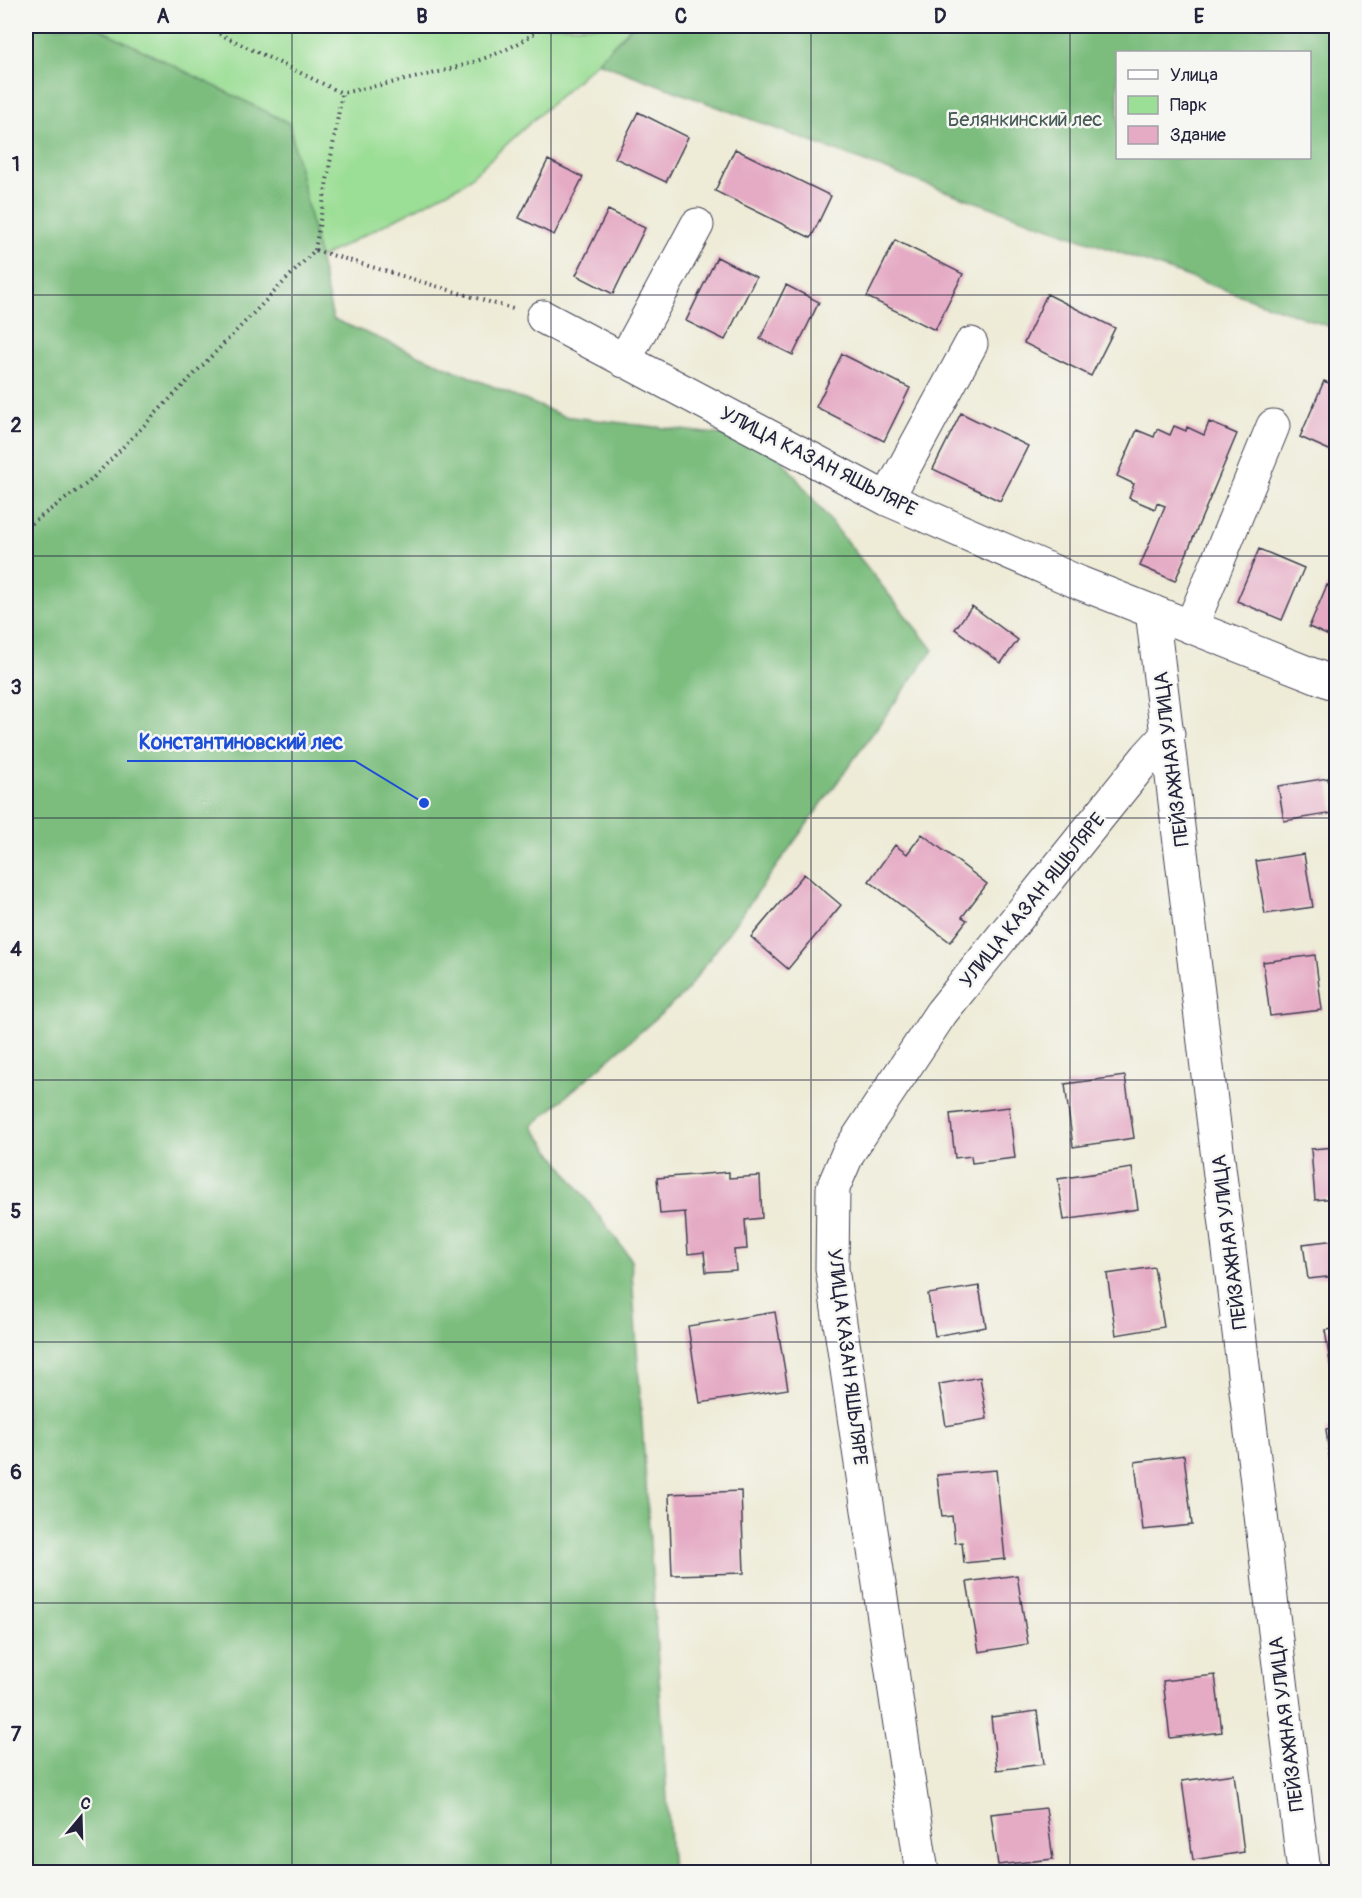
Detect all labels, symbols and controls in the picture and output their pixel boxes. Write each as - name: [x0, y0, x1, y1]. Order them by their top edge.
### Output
- text: A: [157, 4, 170, 29]
- text: B: [416, 4, 428, 29]
- text: C: [675, 4, 687, 29]
- text: D: [934, 4, 947, 29]
- text: E: [1194, 4, 1205, 29]
- legend: [1116, 51, 1311, 159]
- text: Улица: [1170, 64, 1218, 87]
- text: Парк: [1170, 94, 1207, 117]
- park label: Белянкинский лес: [948, 107, 1102, 132]
- text: Здание: [1170, 124, 1226, 147]
- text: 1: [12, 152, 20, 177]
- street label: УЛИЦА КАЗАН ЯШЬЛЯРЕ: [716, 401, 921, 522]
- text: 2: [10, 413, 22, 438]
- street label: ПЕЙЗАЖНАЯ УЛИЦА: [1148, 670, 1195, 848]
- text: 3: [10, 675, 22, 700]
- callout: Константиновский лес: [127, 722, 355, 761]
- text: Константиновский лес: [139, 729, 344, 756]
- street label: УЛИЦА КАЗАН ЯШЬЛЯРЕ: [954, 808, 1111, 993]
- text: 4: [10, 937, 22, 962]
- street label: ПЕЙЗАЖНАЯ УЛИЦА: [1206, 1153, 1253, 1331]
- text: 5: [11, 1199, 22, 1224]
- street label: УЛИЦА КАЗАН ЯШЬЛЯРЕ: [822, 1247, 873, 1467]
- text: 6: [10, 1460, 22, 1485]
- street label: ПЕЙЗАЖНАЯ УЛИЦА: [1263, 1635, 1310, 1813]
- text: 7: [11, 1722, 22, 1747]
- north arrow: [51, 1787, 111, 1847]
- text: С: [78, 1793, 94, 1815]

